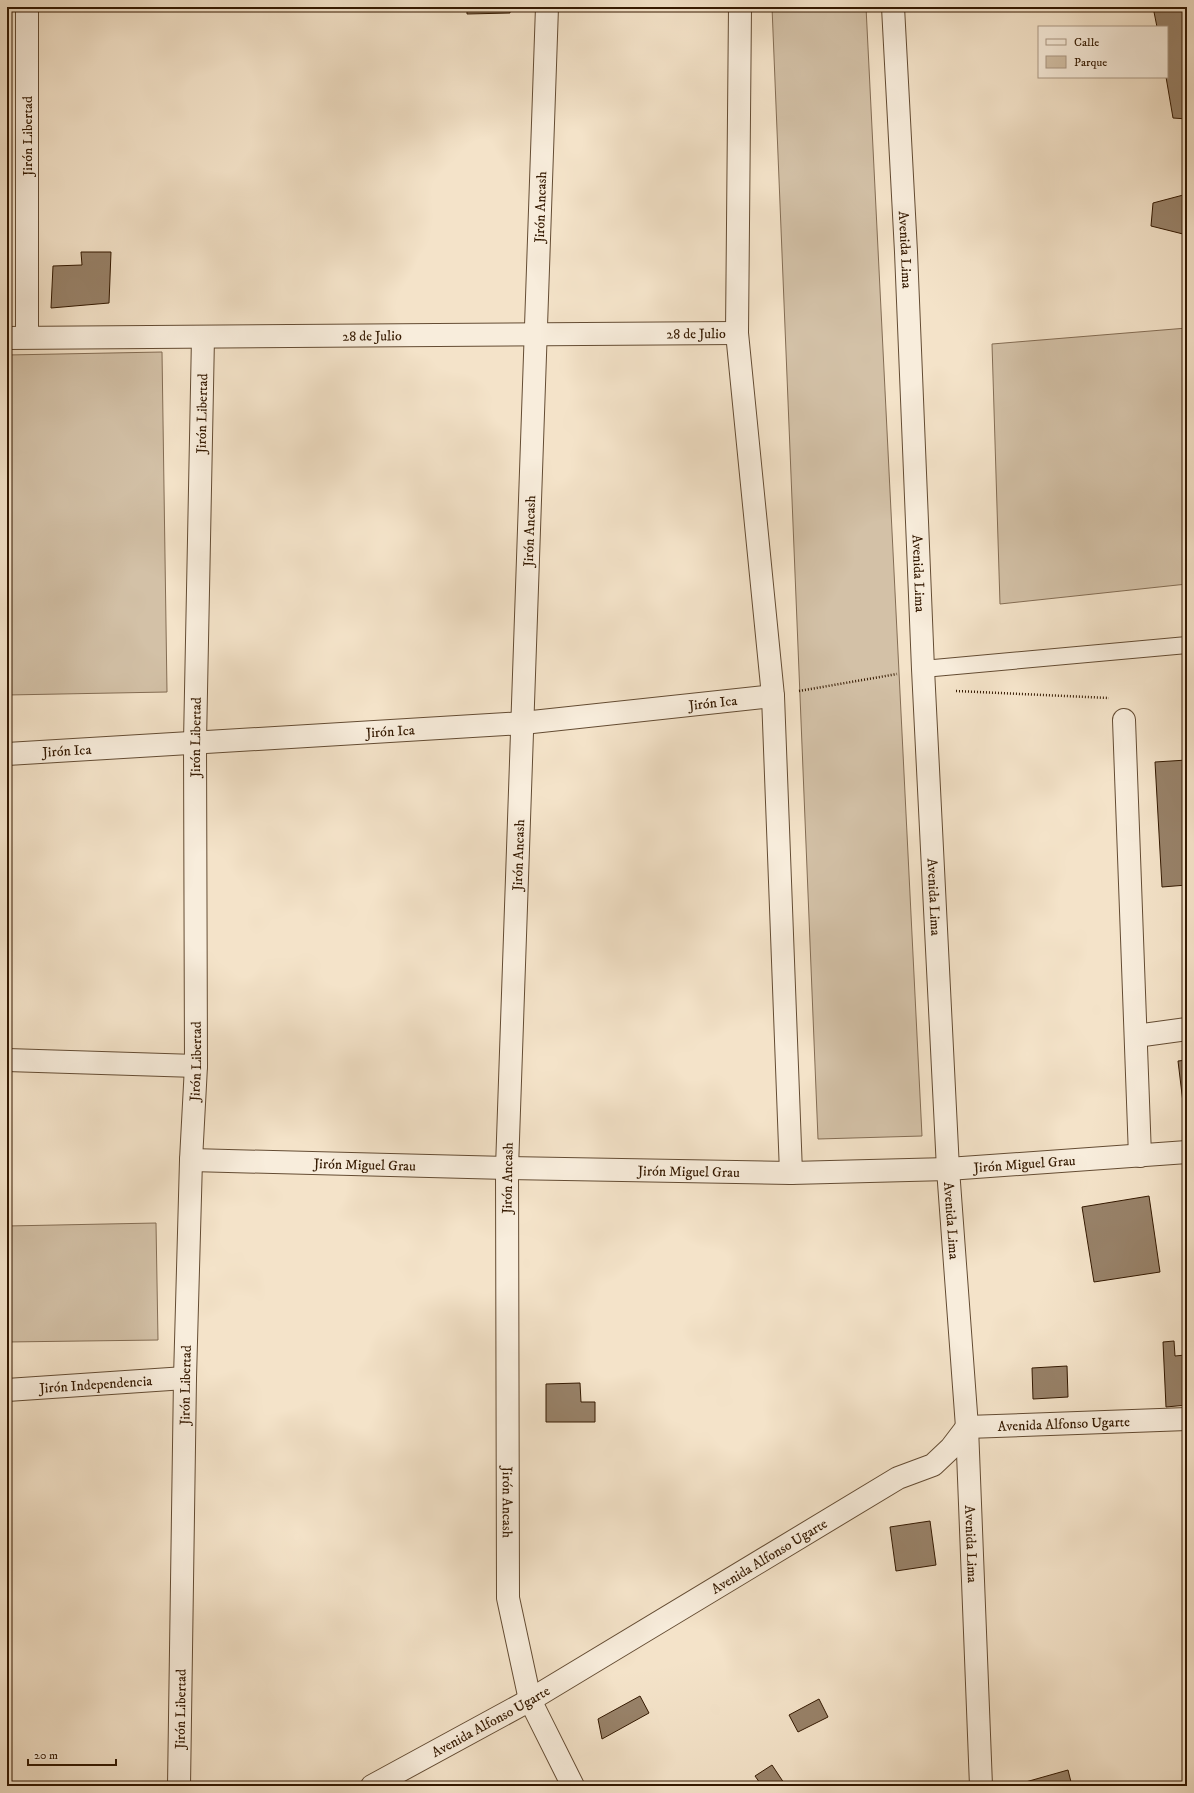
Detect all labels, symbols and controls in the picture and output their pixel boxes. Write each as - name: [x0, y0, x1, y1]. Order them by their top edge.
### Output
- legend: [1038, 26, 1168, 78]
- text: Calle: [1074, 35, 1099, 50]
- text: Parque: [1074, 55, 1107, 70]
- street label: Jirón Libertad: [19, 96, 37, 178]
- street label: Jirón Ancash: [531, 170, 551, 245]
- street label: Avenida Lima: [894, 210, 915, 289]
- street label: 28 de Julio: [666, 325, 726, 343]
- street label: 28 de Julio: [342, 327, 402, 346]
- street label: Jirón Libertad: [193, 373, 212, 456]
- street label: Jirón Ancash: [520, 494, 540, 569]
- street label: Avenida Lima: [908, 534, 929, 613]
- street label: Jirón Ica: [686, 692, 738, 715]
- street label: Jirón Libertad: [187, 697, 206, 779]
- street label: Jirón Ica: [363, 722, 415, 743]
- street label: Jirón Ica: [40, 741, 92, 762]
- street label: Jirón Ancash: [509, 818, 529, 893]
- street label: Avenida Lima: [922, 858, 944, 936]
- street label: Jirón Libertad: [186, 1021, 206, 1104]
- street label: Jirón Ancash: [498, 1142, 518, 1216]
- street label: Jirón Miguel Grau: [971, 1152, 1076, 1177]
- street label: Jirón Miguel Grau: [312, 1155, 416, 1176]
- street label: Jirón Miguel Grau: [636, 1162, 740, 1182]
- street label: Avenida Lima: [939, 1181, 963, 1260]
- street label: Jirón Libertad: [176, 1345, 196, 1427]
- street label: Jirón Independencia: [37, 1372, 153, 1398]
- street label: Avenida Alfonso Ugarte: [997, 1413, 1131, 1436]
- street label: Jirón Ancash: [498, 1465, 516, 1539]
- street label: Avenida Lima: [960, 1505, 981, 1583]
- street label: Avenida Alfonso Ugarte: [708, 1515, 831, 1599]
- street label: Jirón Libertad: [172, 1669, 191, 1751]
- street label: Avenida Alfonso Ugarte: [429, 1682, 554, 1762]
- scale bar: [28, 1741, 116, 1767]
- text: 20 m: [34, 1748, 58, 1763]

